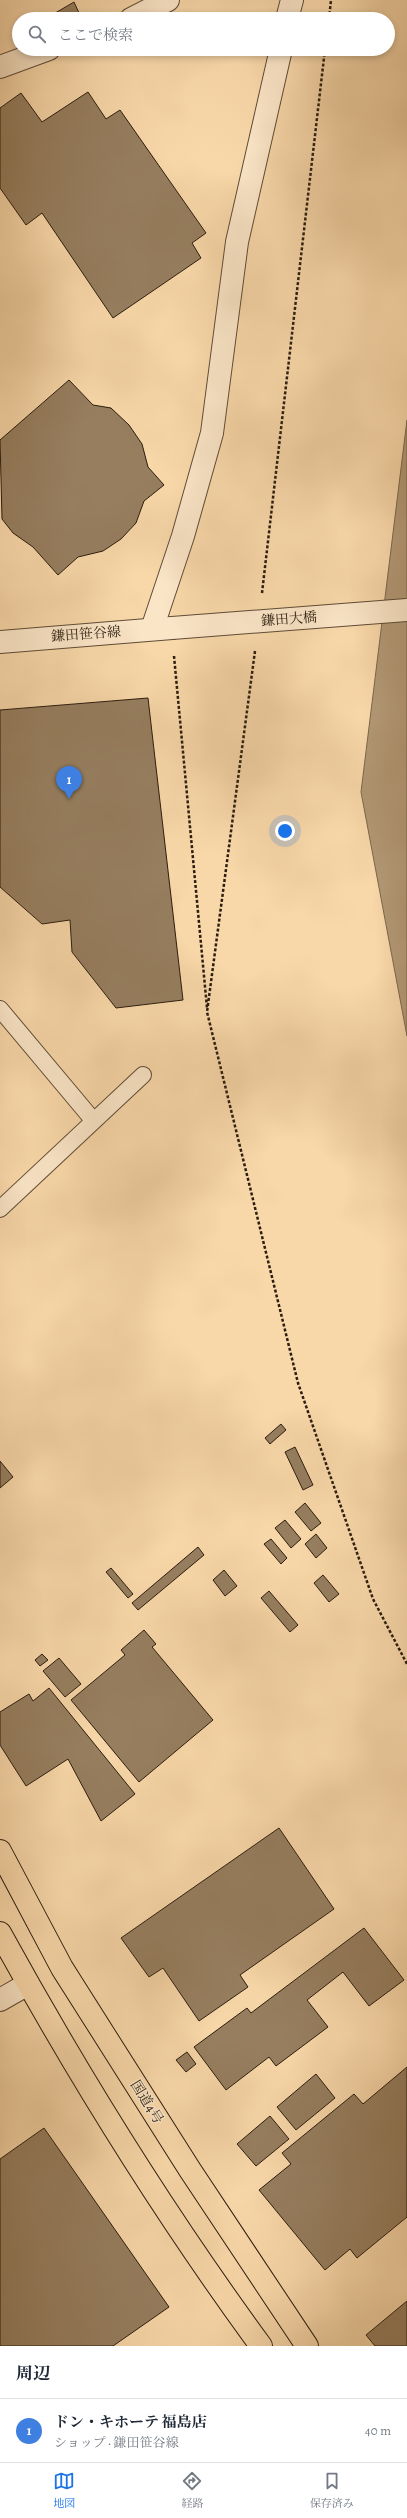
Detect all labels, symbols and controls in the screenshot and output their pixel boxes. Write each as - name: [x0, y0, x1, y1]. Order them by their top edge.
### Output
- search box: [12, 12, 395, 56]
- icon: search: [26, 23, 48, 45]
- text: ここで検索: [58, 25, 133, 45]
- street label: 鎌田大橋: [260, 608, 318, 630]
- street label: 鎌田笹谷線: [50, 622, 122, 646]
- pin: 1: [56, 766, 82, 799]
- your location: [275, 821, 295, 841]
- street label: 国道4号: [126, 2076, 168, 2128]
- text: 周辺: [16, 2362, 50, 2385]
- text: ドン・キホーテ 福島店: [54, 2412, 207, 2432]
- text: 1: [27, 2422, 31, 2439]
- text: 40 m: [365, 2422, 391, 2439]
- text: ショップ · 鎌田笹谷線: [54, 2434, 178, 2451]
- tab: 地図: [53, 2470, 75, 2511]
- tab: 経路: [181, 2470, 203, 2511]
- tab: 保存済み: [310, 2470, 354, 2511]

